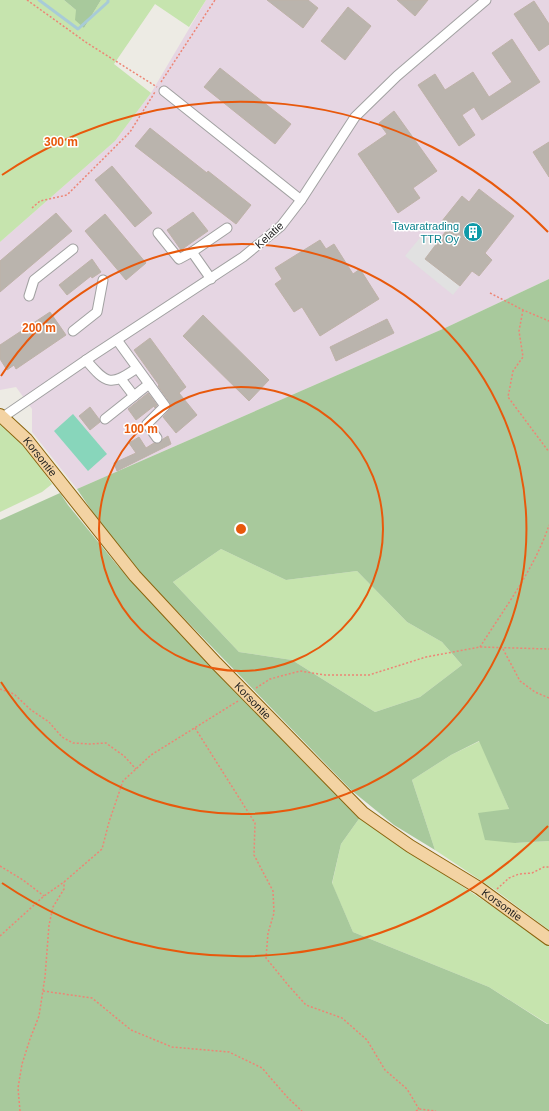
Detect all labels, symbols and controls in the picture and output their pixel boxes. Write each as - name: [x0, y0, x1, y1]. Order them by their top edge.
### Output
- text: 300 m: [44, 135, 78, 149]
- street label: Kelatie: [252, 219, 286, 251]
- place label: Tavaratrading TTR Oy: [392, 220, 459, 245]
- building icon: Tavaratrading TTR Oy: [462, 221, 484, 243]
- text: 200 m: [22, 321, 56, 335]
- text: 100 m: [124, 422, 158, 436]
- street label: Korsontie: [21, 435, 59, 479]
- centre of rings: [234, 522, 248, 536]
- street label: Korsontie: [232, 680, 273, 721]
- street label: Korsontie: [480, 886, 524, 923]

